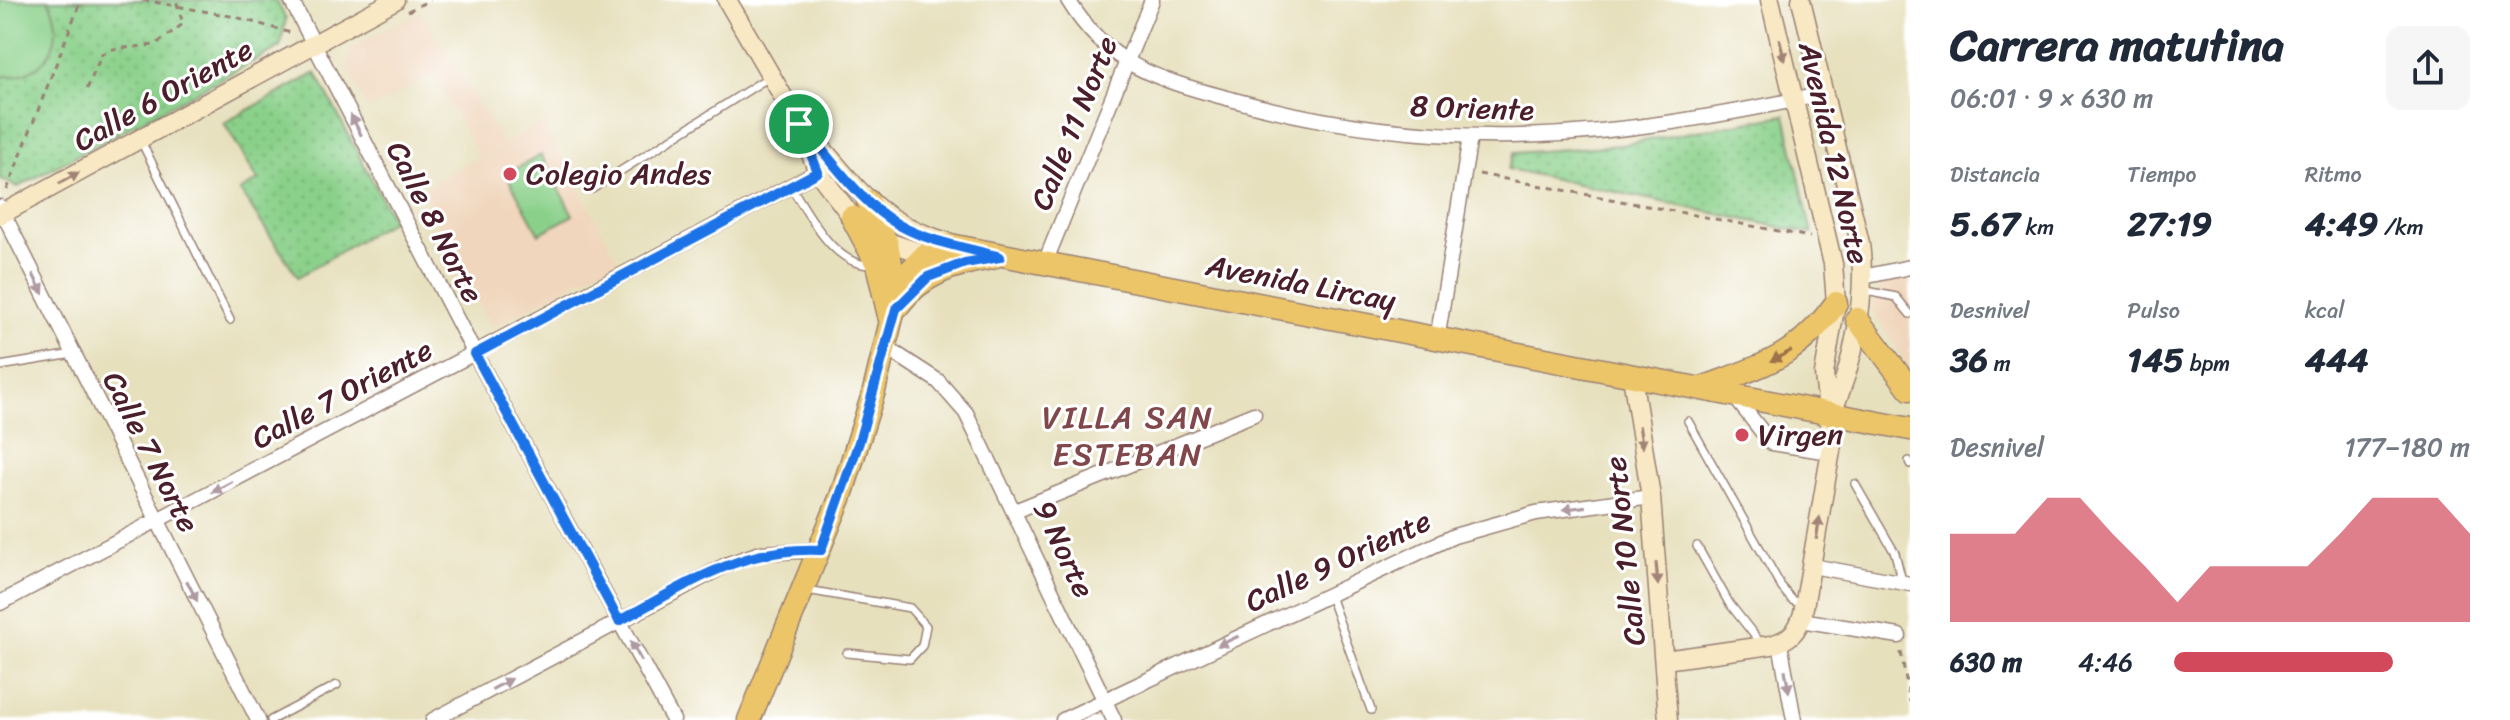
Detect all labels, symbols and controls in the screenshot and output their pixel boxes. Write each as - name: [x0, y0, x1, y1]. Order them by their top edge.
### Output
- text: Carrera matutina: [1950, 6, 2284, 84]
- street label: Calle 6 Oriente: [63, 23, 263, 167]
- button: share: [2386, 26, 2470, 110]
- street label: Calle 11 Norte: [1014, 28, 1134, 218]
- street label: Avenida 12 Norte: [1782, 35, 1886, 270]
- one-way arrow: [1776, 38, 1788, 63]
- text: 06:01 · 9 × 630 m: [1950, 75, 2153, 121]
- street label: 8 Oriente: [1409, 79, 1535, 137]
- pin: [765, 90, 833, 158]
- icon: arrive: [777, 102, 821, 146]
- one-way arrow: [349, 113, 363, 136]
- street label: Calle 8 Norte: [371, 131, 499, 313]
- place label: Colegio Andes: [526, 147, 712, 201]
- text: Distancia: [1950, 155, 2040, 194]
- text: Tiempo: [2127, 155, 2196, 194]
- text: Ritmo: [2305, 155, 2362, 194]
- marker: Colegio Andes: [501, 165, 519, 183]
- one-way arrow: [57, 172, 80, 185]
- text: 5.67: [1950, 194, 2020, 254]
- text: 27:19: [2127, 194, 2212, 254]
- text: 4:49: [2305, 194, 2378, 254]
- text: km: [2020, 208, 2054, 247]
- text: /km: [2378, 208, 2424, 247]
- street label: Avenida Lircay: [1201, 238, 1401, 328]
- one-way arrow: [31, 272, 45, 295]
- text: Desnivel: [1950, 291, 2030, 330]
- text: Pulso: [2127, 291, 2180, 330]
- text: kcal: [2305, 291, 2345, 330]
- street label: Calle 7 Oriente: [241, 323, 443, 465]
- text: 36: [1950, 330, 1988, 390]
- text: 145: [2127, 330, 2184, 390]
- text: 444: [2305, 330, 2368, 390]
- text: m: [1988, 344, 2011, 383]
- text: bpm: [2184, 344, 2230, 383]
- one-way arrow: [1769, 350, 1792, 363]
- street label: Calle 7 Norte: [87, 362, 215, 542]
- district label: VILLA SAN ESTEBAN: [1042, 389, 1214, 483]
- place label: Virgen: [1758, 408, 1843, 462]
- one-way arrow: [1636, 424, 1648, 449]
- text: Desnivel: [1950, 424, 2044, 470]
- text: 177–180 m: [2344, 424, 2470, 470]
- marker: Virgen: [1733, 426, 1751, 444]
- street label: Calle 10 Norte: [1588, 454, 1662, 648]
- one-way arrow: [211, 479, 233, 493]
- street label: 9 Norte: [1018, 491, 1110, 607]
- street label: Calle 9 Oriente: [1236, 494, 1440, 628]
- one-way arrow: [1561, 502, 1586, 515]
- one-way arrow: [1812, 515, 1825, 540]
- one-way arrow: [1651, 562, 1664, 587]
- one-way arrow: [185, 580, 199, 603]
- one-way arrow: [1217, 634, 1240, 648]
- text: 630 m: [1950, 639, 2022, 685]
- text: 4:46: [2078, 639, 2133, 685]
- one-way arrow: [629, 640, 642, 663]
- one-way arrow: [1781, 669, 1794, 694]
- one-way arrow: [490, 677, 513, 690]

